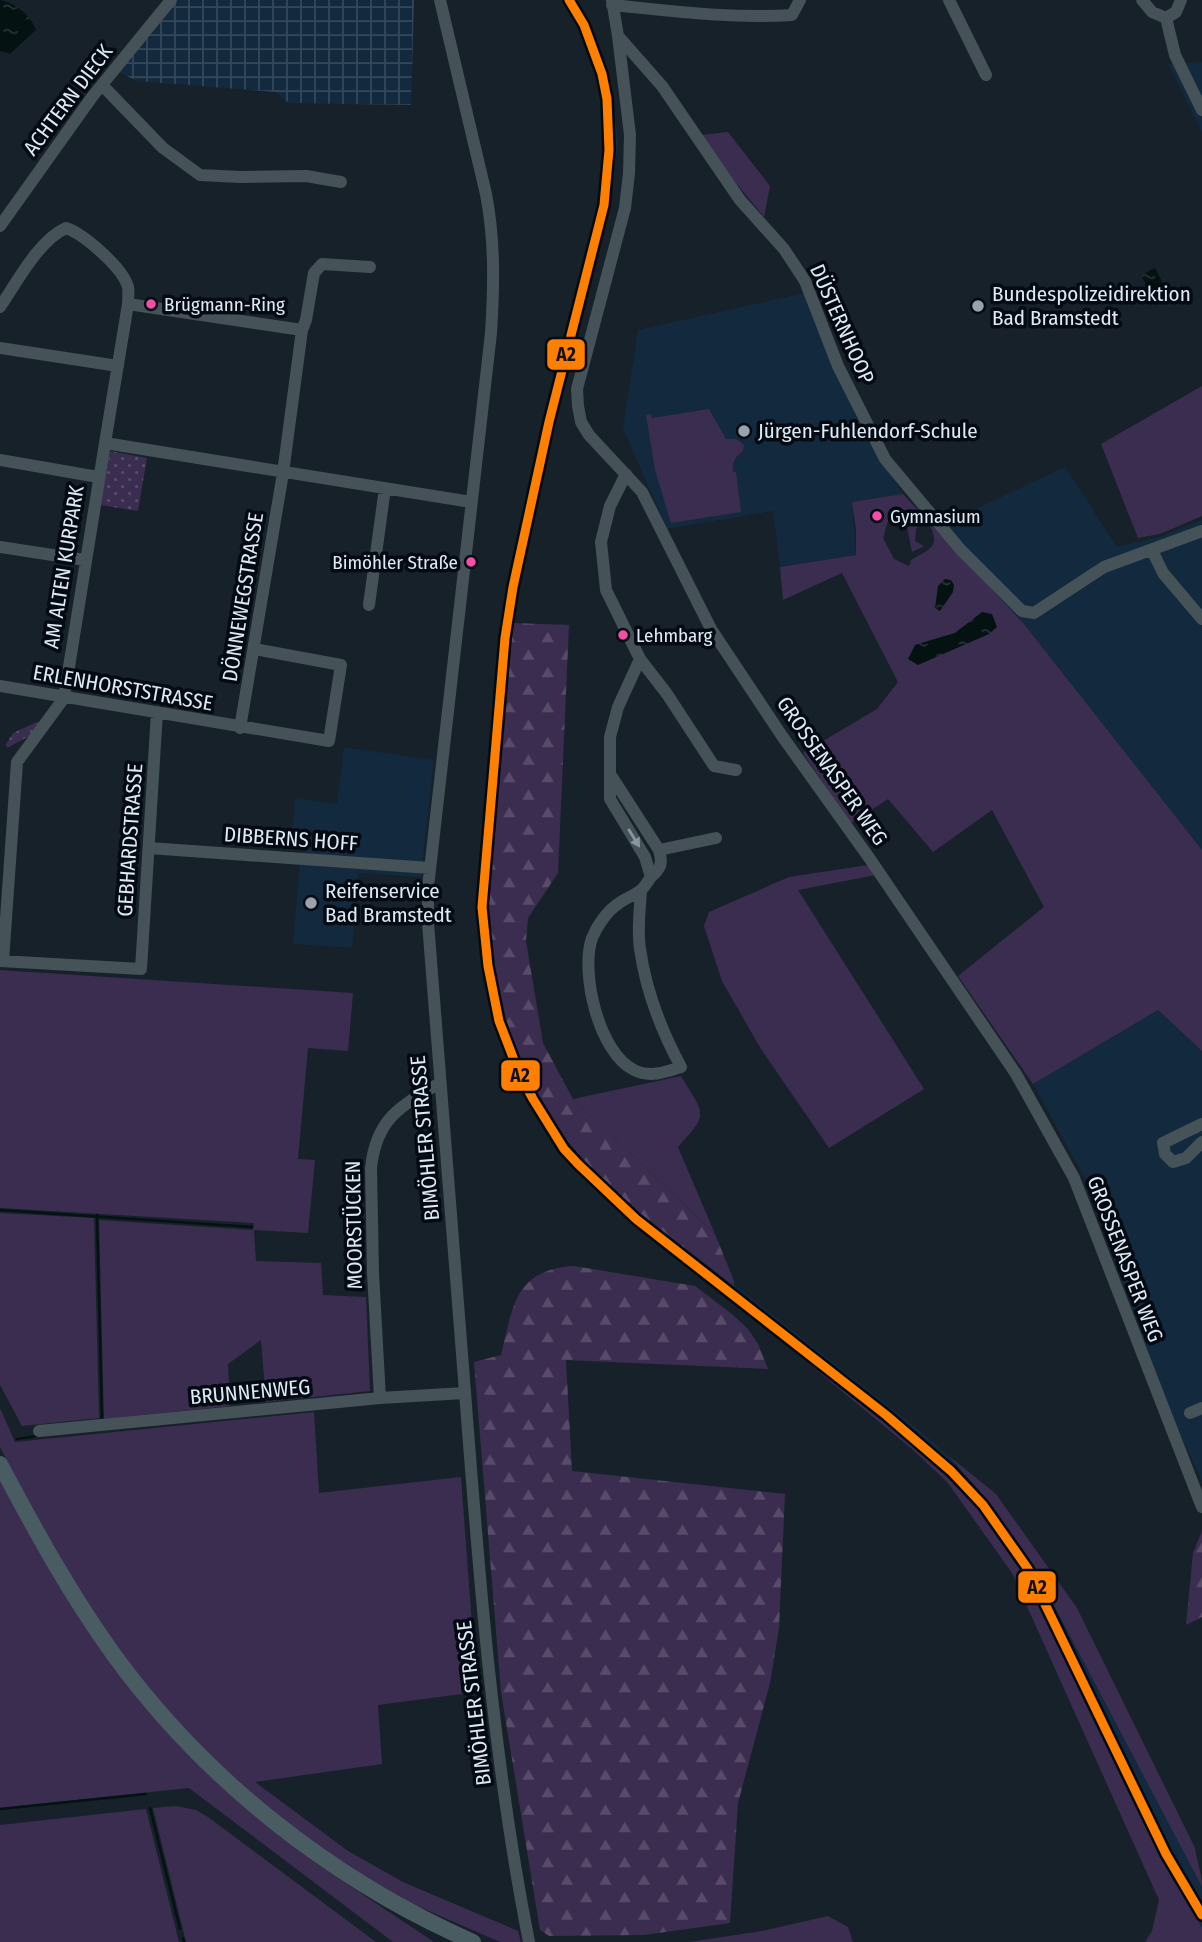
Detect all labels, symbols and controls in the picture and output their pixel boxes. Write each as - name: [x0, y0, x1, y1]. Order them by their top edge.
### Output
- street label: ACHTERN DIECK: [18, 39, 119, 161]
- street label: DÜSTERNHOOP: [804, 260, 880, 388]
- place label: Bundespolizeidirektion Bad Bramstedt: [992, 281, 1191, 331]
- place label: Brügmann-Ring: [164, 293, 285, 316]
- marker: Brügmann-Ring: [144, 297, 158, 311]
- marker: Bundespolizeidirektion Bad Bramstedt: [970, 298, 986, 314]
- line badge: A2: [546, 338, 586, 371]
- text: A2: [555, 343, 576, 366]
- place label: Jürgen-Fuhlendorf-Schule: [758, 418, 978, 444]
- marker: Jürgen-Fuhlendorf-Schule: [736, 423, 752, 439]
- street label: AM ALTEN KURPARK: [38, 483, 90, 650]
- place label: Gymnasium: [890, 505, 981, 528]
- marker: Gymnasium: [870, 509, 884, 523]
- street label: DÖNNEWEGSTRASSE: [217, 511, 269, 683]
- place label: Bimöhler Straße: [332, 551, 458, 574]
- marker: Bimöhler Straße: [464, 555, 478, 569]
- place label: Lehmbarg: [636, 624, 713, 647]
- marker: Lehmbarg: [616, 628, 630, 642]
- street label: ERLENHORSTSTRASSE: [31, 659, 215, 717]
- street label: GROSSENASPER WEG: [771, 692, 893, 850]
- street label: GEBHARDSTRASSE: [112, 762, 148, 917]
- street label: DIBBERNS HOFF: [223, 821, 359, 857]
- one-way arrow: [628, 829, 640, 848]
- place label: Reifenservice Bad Bramstedt: [325, 878, 452, 928]
- marker: Reifenservice Bad Bramstedt: [303, 895, 319, 911]
- street label: BIMÖHLER STRASSE: [405, 1054, 445, 1222]
- line badge: A2: [500, 1059, 541, 1092]
- text: A2: [509, 1064, 530, 1087]
- street label: MOORSTÜCKEN: [340, 1160, 368, 1290]
- street label: GROSSENASPER WEG: [1081, 1172, 1169, 1346]
- street label: BRUNNENWEG: [189, 1374, 311, 1410]
- line badge: A2: [1017, 1570, 1057, 1604]
- text: A2: [1026, 1576, 1047, 1599]
- street label: BIMÖHLER STRASSE: [451, 1619, 497, 1787]

